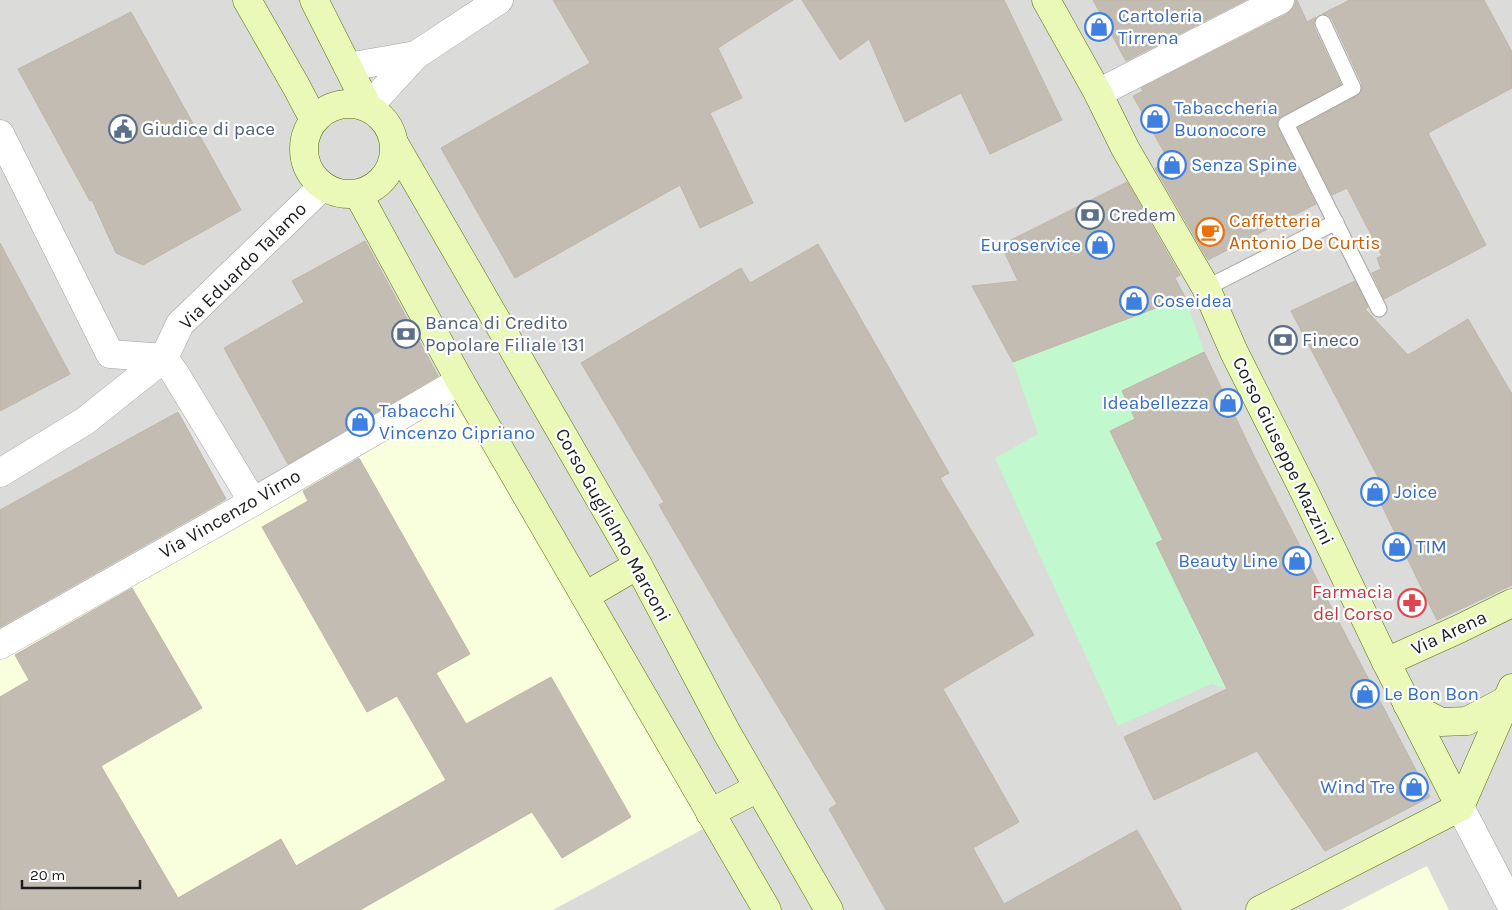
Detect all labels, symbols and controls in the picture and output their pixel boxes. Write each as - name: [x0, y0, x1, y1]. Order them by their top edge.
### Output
- place label: Cartoleria Tirrena: [1118, 5, 1203, 49]
- shop icon: Cartoleria Tirrena: [1084, 12, 1114, 42]
- place label: Tabaccheria Buonocore: [1174, 97, 1278, 141]
- shop icon: Tabaccheria Buonocore: [1140, 104, 1170, 134]
- public building icon: Giudice di pace: [108, 114, 138, 144]
- place label: Giudice di pace: [142, 118, 275, 140]
- shop icon: Senza Spine: [1157, 150, 1187, 180]
- place label: Senza Spine: [1191, 154, 1297, 176]
- street label: Via Eduardo Talamo: [175, 198, 311, 334]
- bank icon: Credem: [1075, 200, 1105, 230]
- place label: Credem: [1109, 204, 1176, 226]
- place label: Caffetteria Antonio De Curtis: [1229, 210, 1381, 254]
- cafe icon: Caffetteria Antonio De Curtis: [1195, 217, 1225, 247]
- shop icon: Euroservice: [1085, 230, 1115, 260]
- place label: Euroservice: [980, 234, 1081, 256]
- shop icon: Coseidea: [1119, 286, 1149, 316]
- place label: Coseidea: [1153, 290, 1232, 312]
- place label: Banca di Credito Popolare Filiale 131: [425, 312, 585, 356]
- bank icon: Banca di Credito Popolare Filiale 131: [391, 319, 421, 349]
- bank icon: Fineco: [1268, 325, 1298, 355]
- place label: Fineco: [1302, 329, 1359, 351]
- street label: Corso Giuseppe Mazzini: [1228, 353, 1338, 549]
- shop icon: Ideabellezza: [1213, 388, 1243, 418]
- place label: Ideabellezza: [1102, 392, 1209, 414]
- place label: Tabacchi Vincenzo Cipriano: [379, 400, 535, 444]
- shop icon: Tabacchi Vincenzo Cipriano: [345, 407, 375, 437]
- street label: Corso Guglielmo Marconi: [551, 424, 675, 626]
- street label: Via Vincenzo Virno: [156, 465, 304, 563]
- shop icon: Joice: [1360, 477, 1390, 507]
- place label: Joice: [1394, 481, 1437, 503]
- shop icon: TIM: [1382, 532, 1412, 562]
- place label: TIM: [1416, 536, 1447, 558]
- shop icon: Beauty Line: [1282, 546, 1312, 576]
- place label: Beauty Line: [1178, 550, 1278, 572]
- place label: Farmacia del Corso: [1312, 581, 1393, 625]
- pharmacy icon: Farmacia del Corso: [1397, 588, 1427, 618]
- street label: Via Arena: [1408, 606, 1490, 660]
- shop icon: Le Bon Bon: [1350, 679, 1380, 709]
- place label: Le Bon Bon: [1384, 683, 1479, 705]
- shop icon: Wind Tre: [1399, 772, 1429, 802]
- place label: Wind Tre: [1320, 776, 1395, 798]
- scale bar: [22, 858, 140, 890]
- text: 20 m: [30, 866, 65, 884]

